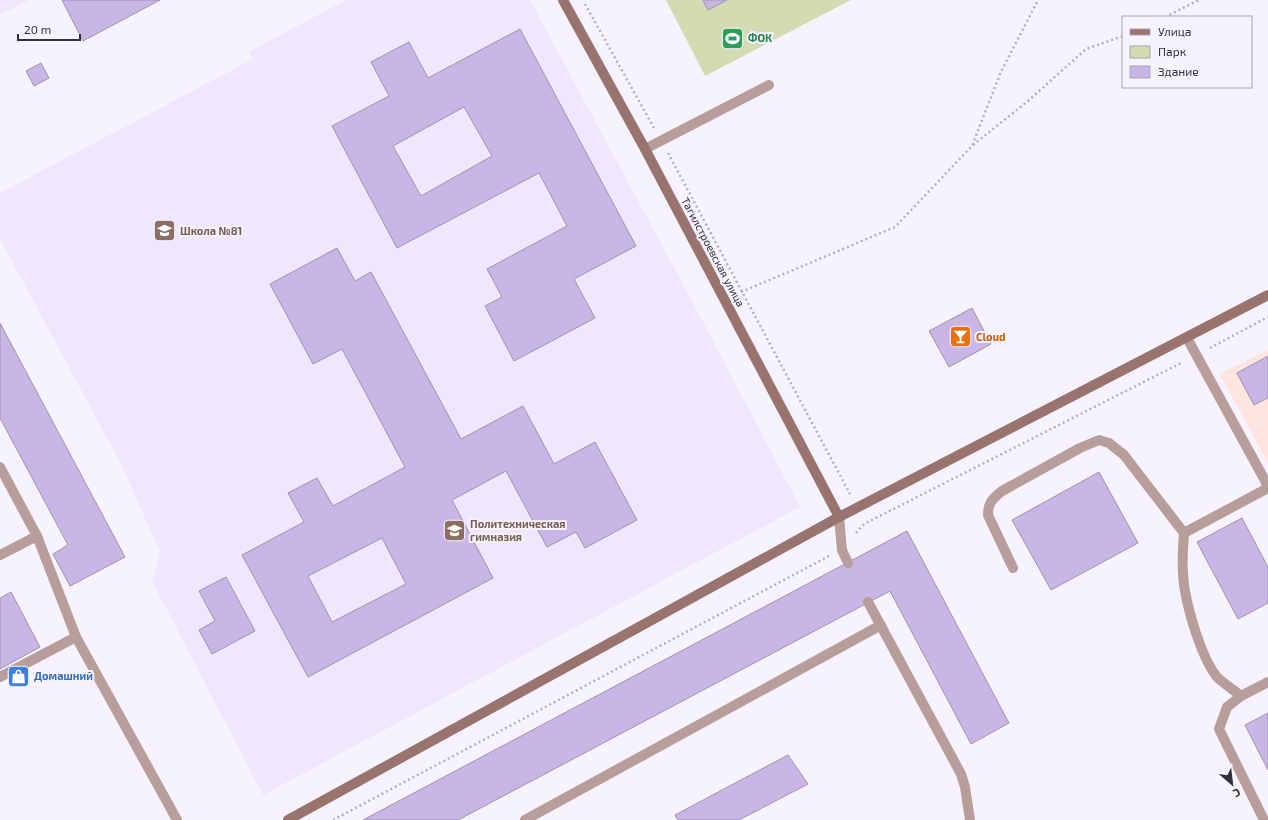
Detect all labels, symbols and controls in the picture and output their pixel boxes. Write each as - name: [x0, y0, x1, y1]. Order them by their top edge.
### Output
- scale bar: [18, 16, 80, 42]
- legend: [1122, 16, 1252, 88]
- text: 20 m: [24, 22, 51, 36]
- text: Улица: [1158, 24, 1191, 38]
- sports icon: ФОК: [719, 25, 745, 51]
- place label: ФОК: [748, 31, 772, 44]
- text: Парк: [1158, 44, 1187, 58]
- text: Здание: [1158, 64, 1199, 78]
- street label: Тагилстроевская улица: [678, 195, 748, 309]
- school or university icon: Школа №81: [152, 218, 178, 244]
- place label: Школа №81: [180, 224, 242, 237]
- bar icon: Cloud: [947, 324, 973, 350]
- place label: Cloud: [976, 330, 1006, 343]
- school or university icon: Политехническая гимназия: [441, 517, 467, 543]
- place label: Политехническая гимназия: [470, 517, 565, 543]
- shop icon: Домашний: [5, 663, 31, 689]
- place label: Домашний: [34, 669, 93, 682]
- north arrow: [1212, 764, 1252, 804]
- text: С: [1231, 786, 1243, 801]

